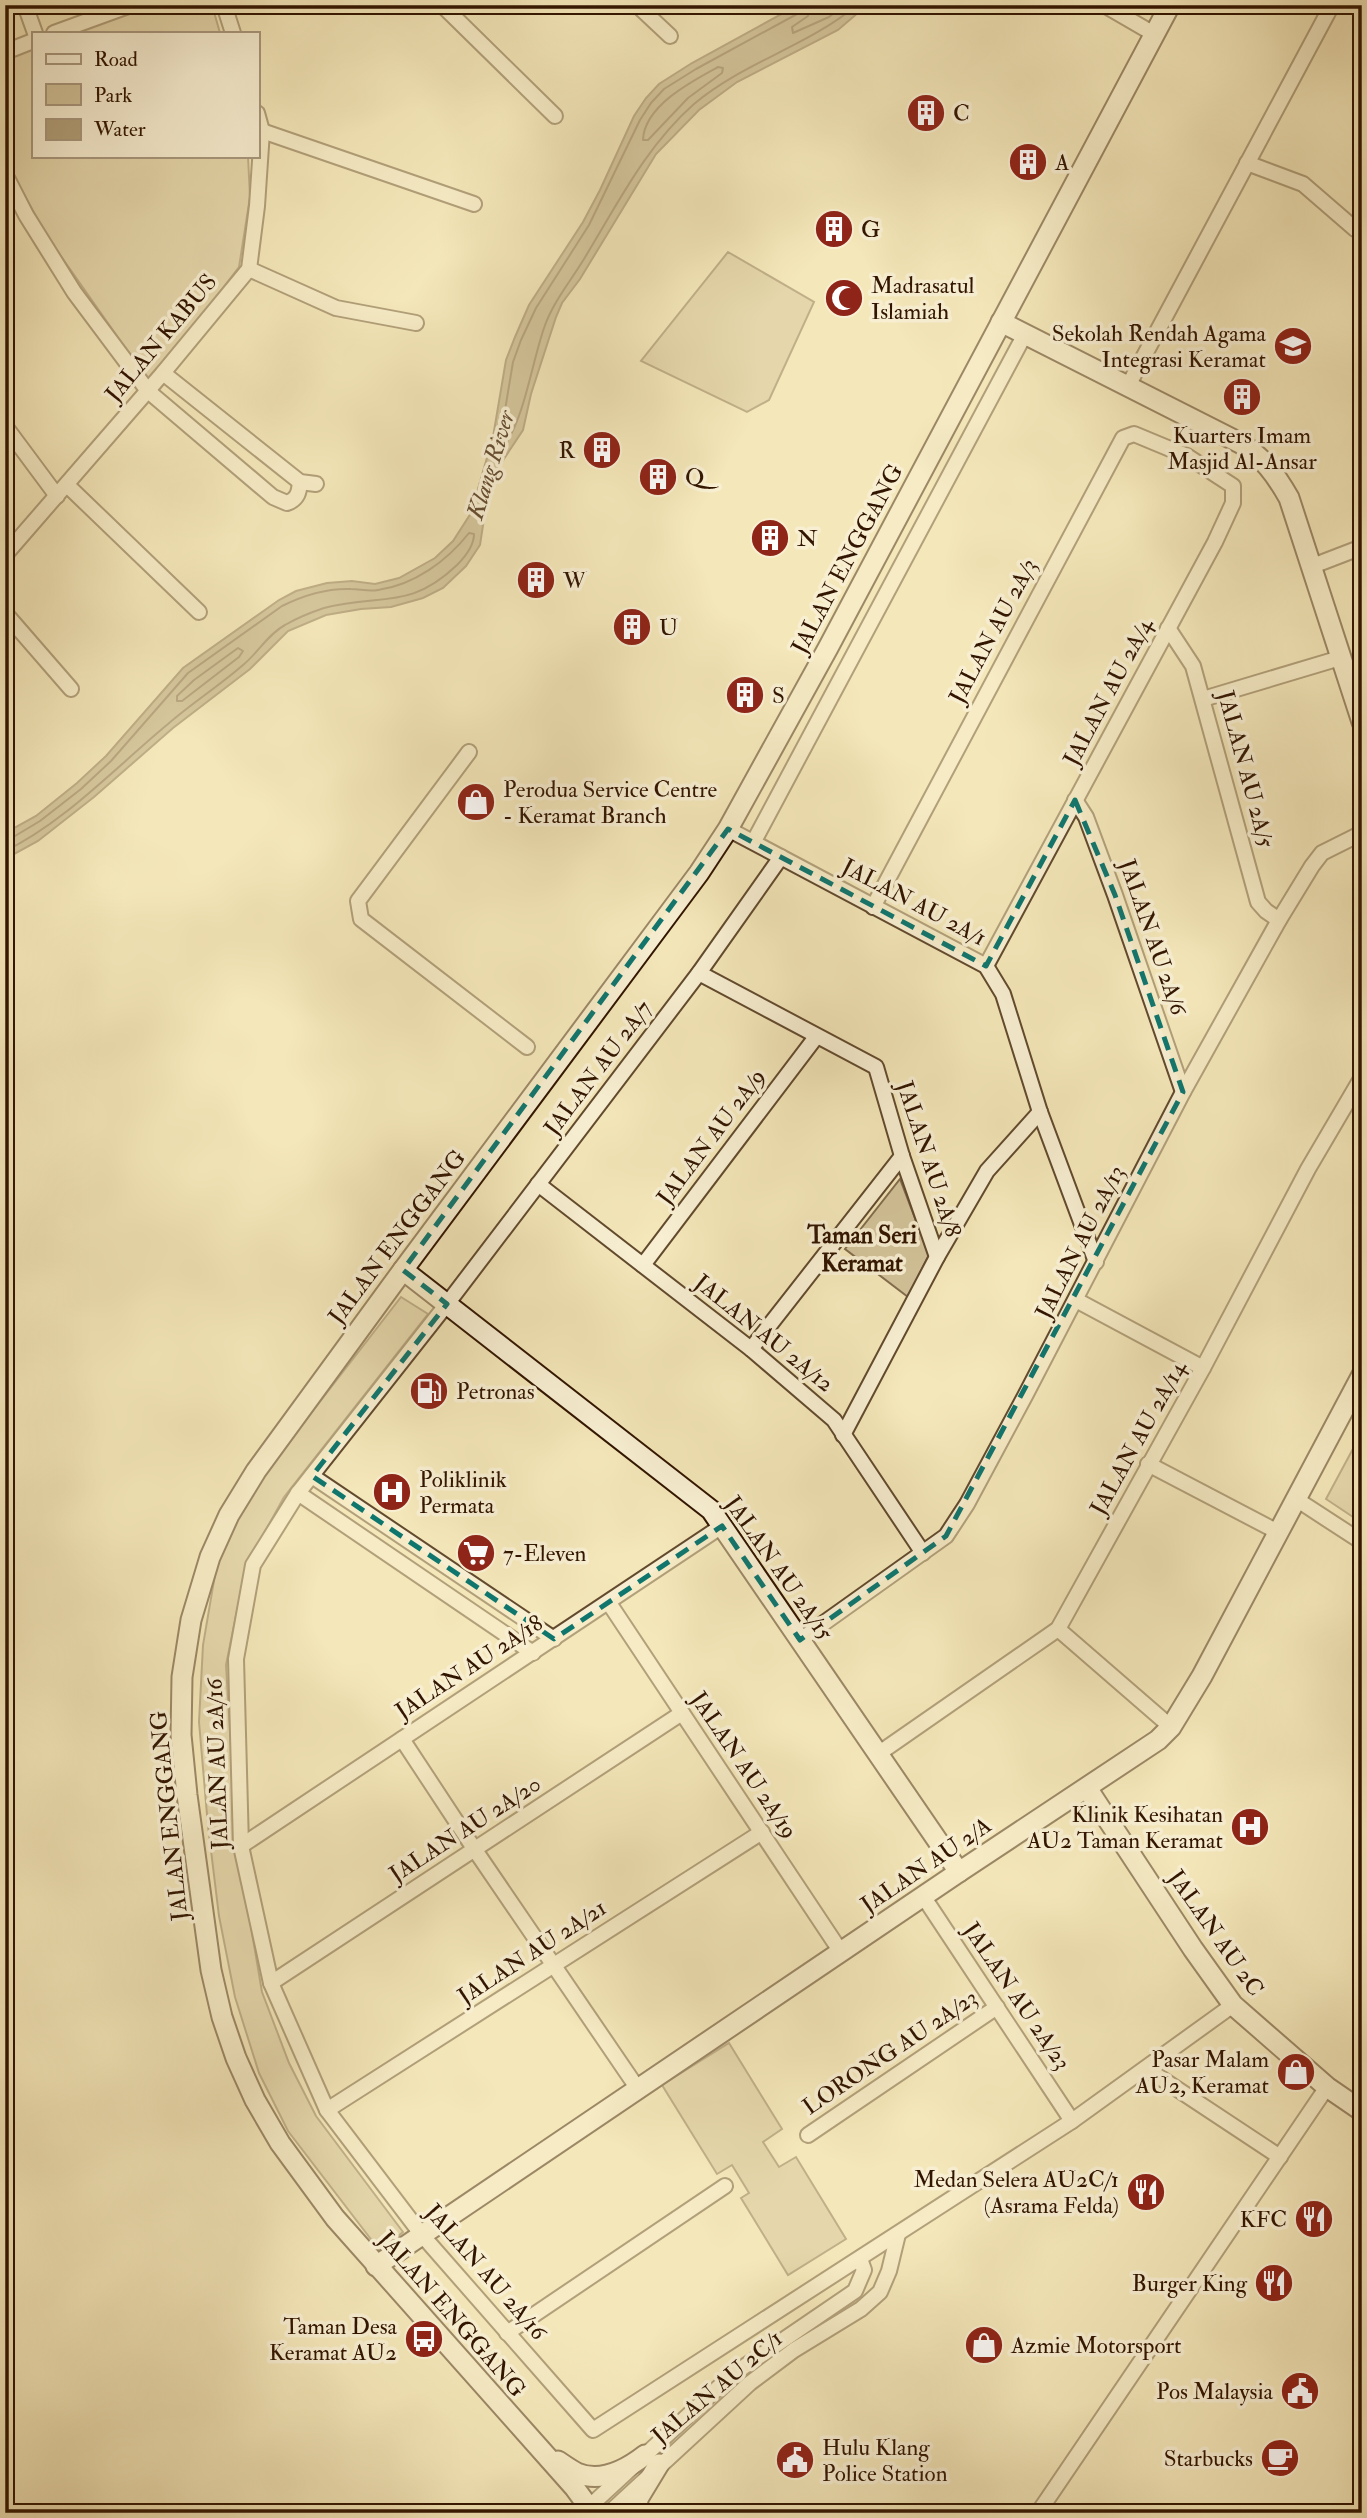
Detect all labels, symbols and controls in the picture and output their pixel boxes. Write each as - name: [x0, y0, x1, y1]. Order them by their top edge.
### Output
- legend: [32, 32, 259, 158]
- text: Road: [94, 46, 139, 73]
- text: Park: [94, 82, 132, 109]
- building icon: C: [905, 92, 947, 134]
- place label: C: [953, 99, 970, 128]
- text: Water: [93, 116, 146, 143]
- building icon: A: [1007, 141, 1049, 183]
- place label: A: [1054, 148, 1070, 177]
- building icon: G: [813, 208, 855, 250]
- place label: G: [861, 215, 880, 244]
- street label: JALAN KABUS: [98, 268, 223, 409]
- place label: Madrasatul Islamiah: [871, 271, 975, 326]
- mosque icon: Madrasatul Islamiah: [823, 277, 865, 319]
- place label: Sekolah Rendah Agama Integrasi Keramat: [1052, 319, 1267, 374]
- school or university icon: Sekolah Rendah Agama Integrasi Keramat: [1272, 325, 1314, 367]
- building icon: Kuarters Imam Masjid Al-Ansar: [1221, 376, 1263, 418]
- water label: Klang River: [460, 406, 522, 524]
- place label: Kuarters Imam Masjid Al-Ansar: [1167, 421, 1317, 476]
- building icon: R: [581, 429, 623, 471]
- place label: R: [559, 436, 576, 465]
- building icon: Q: [637, 456, 679, 498]
- street label: JALAN ENGGANG: [784, 459, 909, 660]
- place label: Q: [685, 463, 719, 492]
- building icon: N: [749, 517, 791, 559]
- place label: N: [797, 524, 818, 553]
- street label: JALAN AU 2A/3: [942, 553, 1043, 709]
- building icon: W: [515, 559, 557, 601]
- place label: W: [562, 566, 588, 595]
- building icon: U: [611, 606, 653, 648]
- street label: JALAN AU 2A/4: [1056, 612, 1160, 772]
- place label: U: [659, 613, 678, 642]
- building icon: S: [724, 674, 766, 716]
- place label: S: [772, 681, 785, 710]
- street label: JALAN AU 2A/5: [1211, 686, 1281, 851]
- place label: Perodua Service Centre - Keramat Branch: [503, 775, 718, 830]
- shop icon: Perodua Service Centre - Keramat Branch: [455, 781, 497, 823]
- street label: JALAN AU 2A/1: [836, 851, 991, 952]
- street label: JALAN AU 2A/6: [1112, 854, 1194, 1020]
- street label: JALAN AU 2A/7: [537, 994, 659, 1142]
- street label: JALAN AU 2A/9: [650, 1063, 772, 1212]
- street label: JALAN AU 2A/8: [890, 1076, 968, 1241]
- street label: JALAN ENGGANG: [321, 1144, 472, 1331]
- street label: JALAN AU 2A/13: [1028, 1160, 1131, 1325]
- district label: Taman Seri Keramat: [806, 1220, 917, 1279]
- street label: JALAN AU 2A/12: [688, 1267, 840, 1398]
- street label: JALAN AU 2A/14: [1083, 1354, 1193, 1521]
- fuel station icon: Petronas: [408, 1370, 450, 1412]
- place label: Petronas: [456, 1377, 535, 1406]
- place label: Poliklinik Permata: [419, 1465, 507, 1520]
- hospital icon: Poliklinik Permata: [371, 1471, 413, 1513]
- street label: JALAN AU 2A/15: [718, 1489, 840, 1646]
- supermarket icon: 7-Eleven: [455, 1532, 497, 1574]
- place label: 7-Eleven: [503, 1539, 587, 1568]
- street label: JALAN AU 2A/18: [389, 1608, 549, 1726]
- street label: JALAN AU 2A/16: [199, 1677, 235, 1851]
- street label: JALAN AU 2A/19: [684, 1685, 804, 1844]
- street label: JALAN ENGGANG: [144, 1710, 195, 1923]
- street label: JALAN AU 2A/20: [383, 1769, 546, 1889]
- place label: Klinik Kesihatan AU2 Taman Keramat: [1026, 1800, 1223, 1855]
- hospital icon: Klinik Kesihatan AU2 Taman Keramat: [1229, 1806, 1271, 1848]
- street label: JALAN AU 2/A: [854, 1810, 997, 1920]
- street label: JALAN AU 2C: [1161, 1863, 1270, 2002]
- street label: JALAN AU 2A/21: [451, 1893, 612, 2011]
- street label: JALAN AU 2A/23: [956, 1916, 1077, 2075]
- street label: LORONG AU 2A/23: [797, 1983, 983, 2121]
- place label: Pasar Malam AU2, Keramat: [1135, 2045, 1269, 2100]
- shop icon: Pasar Malam AU2, Keramat: [1275, 2051, 1317, 2093]
- place label: Medan Selera AU2C/1 (Asrama Felda): [913, 2165, 1119, 2220]
- restaurant icon: Medan Selera AU2C/1 (Asrama Felda): [1125, 2171, 1167, 2213]
- street label: JALAN AU 2A/16: [418, 2197, 554, 2347]
- restaurant icon: KFC: [1293, 2198, 1335, 2240]
- place label: KFC: [1240, 2205, 1287, 2234]
- street label: JALAN ENGGANG: [371, 2224, 532, 2403]
- restaurant icon: Burger King: [1253, 2262, 1295, 2304]
- place label: Burger King: [1132, 2269, 1248, 2298]
- place label: Taman Desa Keramat AU2: [269, 2312, 398, 2367]
- bus stop icon: Taman Desa Keramat AU2: [403, 2318, 445, 2360]
- street label: JALAN AU 2C/1: [645, 2324, 788, 2451]
- shop icon: Azmie Motorsport: [963, 2324, 1005, 2366]
- place label: Azmie Motorsport: [1010, 2331, 1182, 2361]
- public building icon: Pos Malaysia: [1279, 2370, 1321, 2412]
- place label: Pos Malaysia: [1156, 2377, 1274, 2406]
- place label: Hulu Klang Police Station: [822, 2433, 948, 2488]
- cafe icon: Starbucks: [1259, 2437, 1301, 2479]
- public building icon: Hulu Klang Police Station: [774, 2439, 816, 2481]
- place label: Starbucks: [1164, 2444, 1253, 2473]

